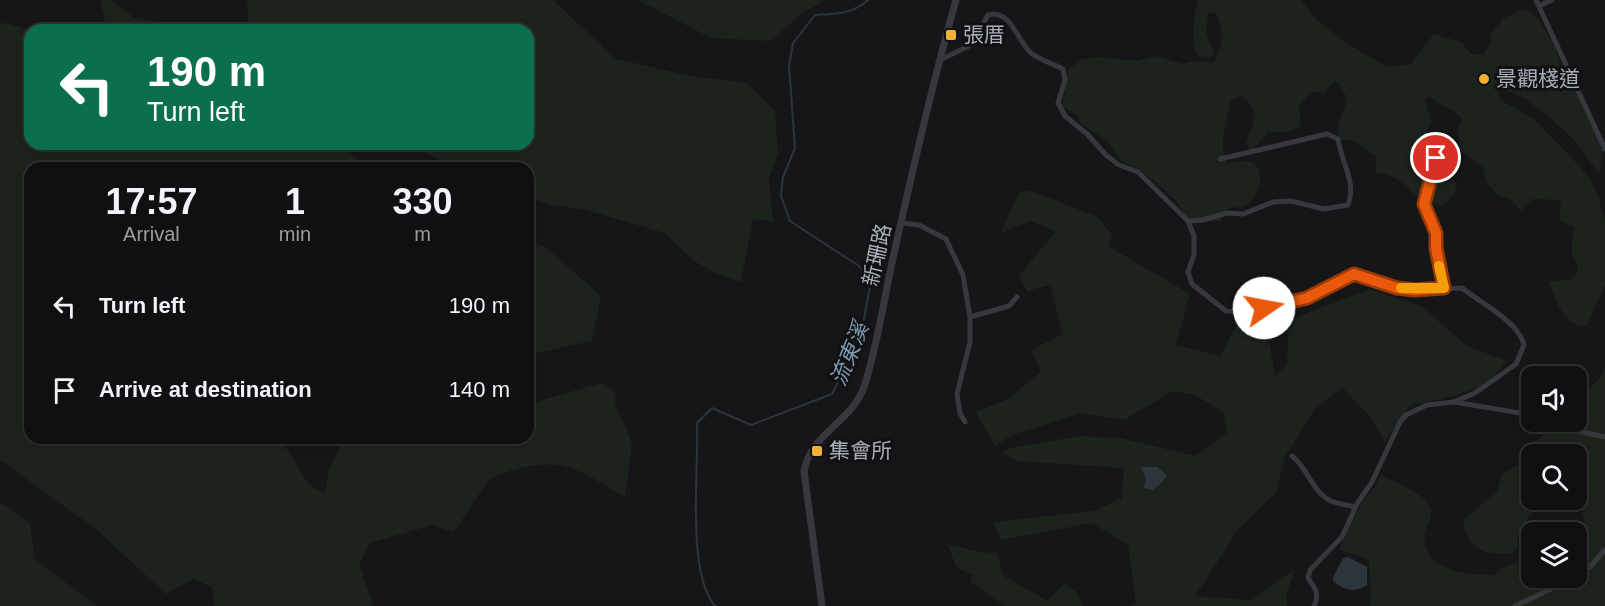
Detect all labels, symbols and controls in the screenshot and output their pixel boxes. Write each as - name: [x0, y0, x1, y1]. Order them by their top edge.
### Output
- place label: 張厝: [963, 23, 1005, 46]
- marker: 張厝: [944, 28, 958, 42]
- icon: left: [48, 48, 126, 126]
- text: 190 m: [147, 48, 266, 95]
- place label: 景觀棧道: [1496, 67, 1580, 90]
- marker: 景觀棧道: [1477, 72, 1491, 86]
- text: Turn left: [147, 97, 245, 127]
- pin: [1410, 132, 1461, 183]
- icon: arrive: [1419, 141, 1452, 174]
- text: 17:57: [105, 181, 197, 222]
- text: 1: [285, 181, 305, 222]
- text: 330: [392, 181, 453, 222]
- street label: 新珊路: [858, 222, 895, 288]
- text: Arrival: [123, 223, 180, 245]
- text: min: [279, 223, 311, 245]
- text: m: [414, 223, 431, 245]
- position arrow: [1232, 276, 1296, 340]
- icon: left: [48, 290, 81, 323]
- text: Turn left: [99, 293, 185, 318]
- text: 190 m: [449, 293, 510, 318]
- water label: 流東溪: [826, 316, 875, 389]
- map controls: [1521, 366, 1587, 588]
- button: sound: [1521, 366, 1587, 432]
- icon: arrive: [48, 374, 81, 407]
- text: Arrive at destination: [99, 377, 312, 402]
- text: 140 m: [449, 377, 510, 402]
- place label: 集會所: [829, 439, 892, 462]
- marker: 集會所: [810, 444, 824, 458]
- button: search: [1521, 444, 1587, 510]
- button: layers: [1521, 522, 1587, 588]

